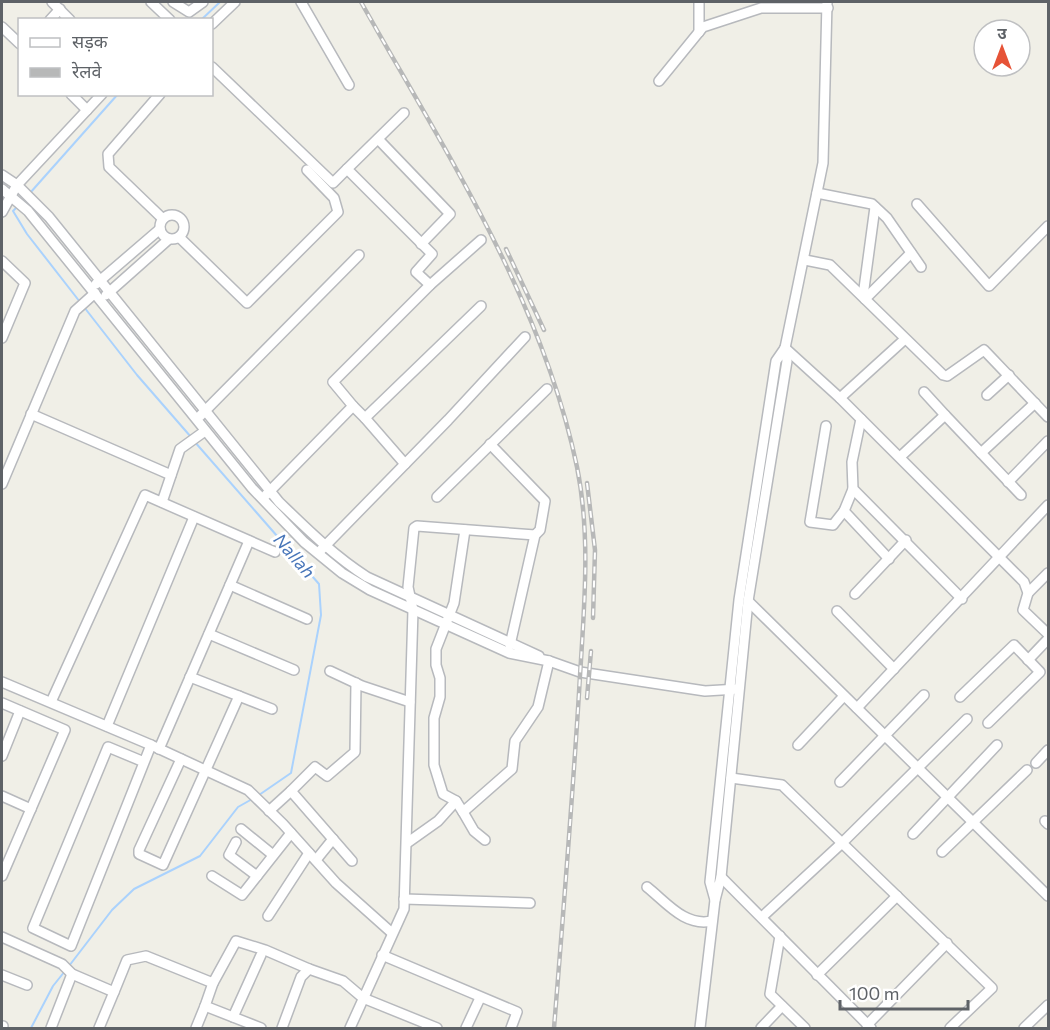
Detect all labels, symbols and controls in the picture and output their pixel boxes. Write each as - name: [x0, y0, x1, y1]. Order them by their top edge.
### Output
- legend: [18, 18, 213, 96]
- north arrow: [972, 18, 1032, 78]
- text: उ: [997, 23, 1007, 42]
- text: सड़क: [72, 30, 109, 52]
- text: रेलवे: [71, 60, 103, 82]
- water label: Nallah: [269, 529, 320, 582]
- scale bar: [840, 973, 968, 1011]
- text: 100 m: [849, 982, 899, 1004]

